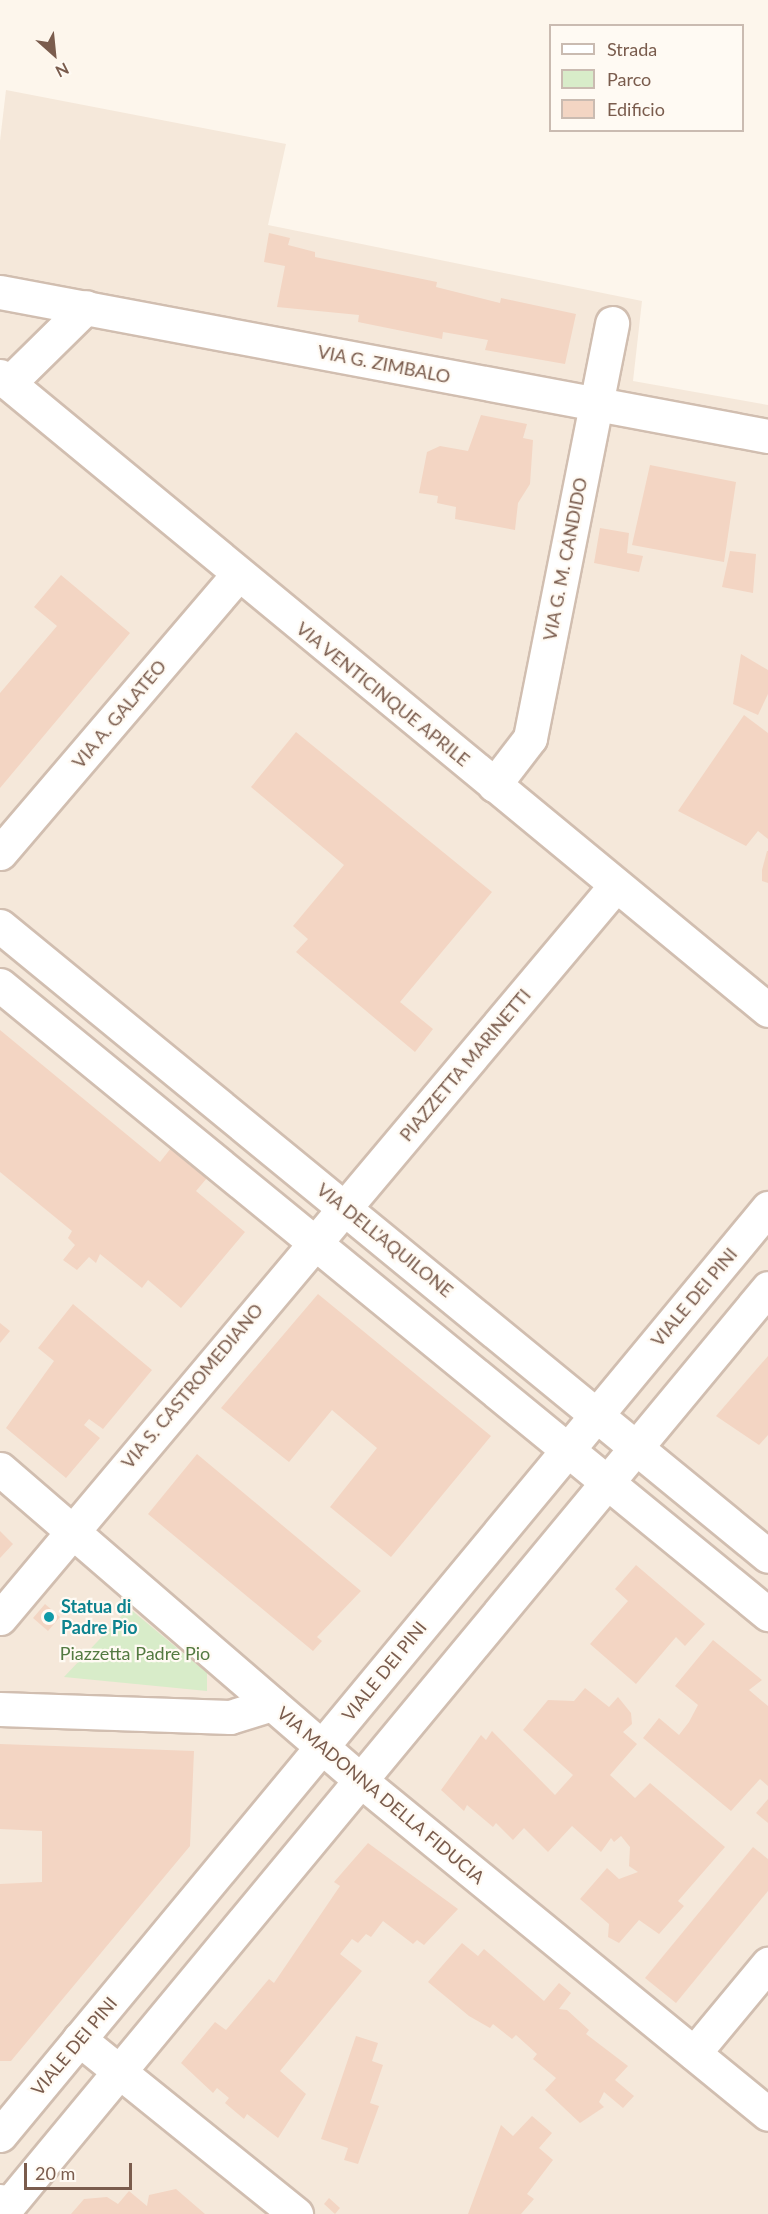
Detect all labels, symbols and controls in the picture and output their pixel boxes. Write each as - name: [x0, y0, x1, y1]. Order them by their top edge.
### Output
- north arrow: [24, 24, 84, 84]
- legend: [549, 24, 744, 132]
- text: Strada: [607, 38, 657, 60]
- text: N: [53, 59, 72, 82]
- text: Parco: [607, 68, 651, 90]
- text: Edificio: [607, 98, 665, 120]
- street label: VIA G. ZIMBALO: [316, 340, 452, 388]
- street label: VIA G. M. CANDIDO: [539, 475, 591, 643]
- street label: VIA VENTICINQUE APRILE: [291, 617, 475, 771]
- street label: VIA A. GALATEO: [67, 655, 171, 773]
- street label: PIAZZETTA MARINETTI: [395, 984, 535, 1146]
- street label: VIA DELL'AQUILONE: [312, 1178, 458, 1302]
- street label: VIALE DEI PINI: [647, 1243, 741, 1351]
- street label: VIA S. CASTROMEDIANO: [117, 1299, 267, 1473]
- place label: Statua di Padre Pio: [61, 1596, 138, 1638]
- marker: Statua di Padre Pio: [42, 1610, 56, 1624]
- street label: VIALE DEI PINI: [337, 1617, 431, 1725]
- park label: Piazzetta Padre Pio: [60, 1642, 210, 1664]
- street label: VIA MADONNA DELLA FIDUCIA: [272, 1701, 490, 1889]
- street label: VIALE DEI PINI: [27, 1992, 121, 2100]
- scale bar: [27, 2151, 135, 2189]
- text: 20 m: [35, 2162, 75, 2184]

